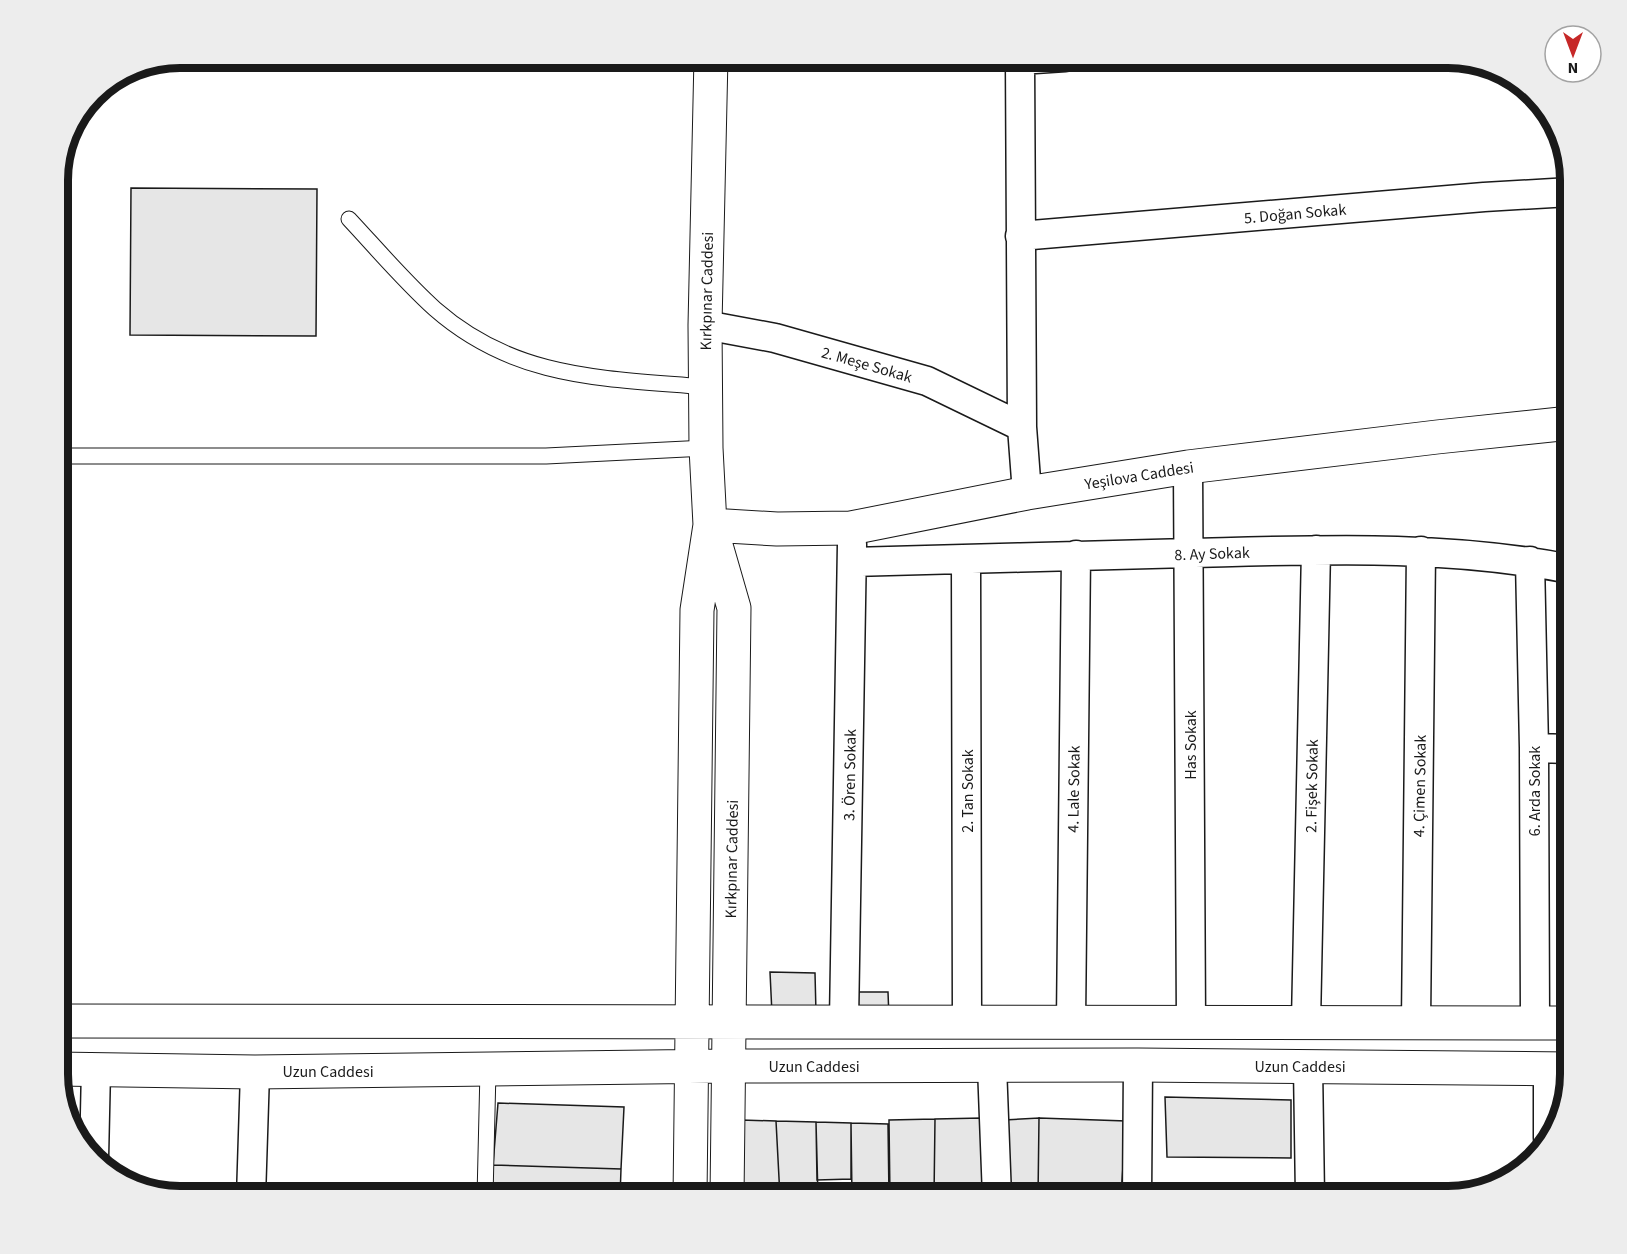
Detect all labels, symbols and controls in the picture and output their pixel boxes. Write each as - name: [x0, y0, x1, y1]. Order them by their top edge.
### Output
- north arrow: [1543, 24, 1603, 84]
- text: N: [1568, 57, 1578, 79]
- street label: 5. Doğan Sokak: [1243, 199, 1347, 229]
- street label: Kırkpınar Caddesi: [695, 232, 719, 351]
- street label: 2. Meşe Sokak: [819, 341, 915, 388]
- street label: Yeşilova Caddesi: [1082, 457, 1195, 496]
- street label: 8. Ay Sokak: [1174, 542, 1250, 566]
- street label: Has Sokak: [1180, 710, 1202, 780]
- street label: 3. Ören Sokak: [838, 729, 862, 821]
- street label: 4. Çimen Sokak: [1408, 735, 1432, 837]
- street label: 2. Fişek Sokak: [1300, 739, 1324, 833]
- street label: 4. Lale Sokak: [1062, 745, 1086, 833]
- street label: 6. Arda Sokak: [1524, 746, 1546, 836]
- street label: 2. Tan Sokak: [957, 749, 979, 833]
- street label: Kırkpınar Caddesi: [720, 800, 744, 919]
- street label: Uzun Caddesi: [768, 1056, 860, 1078]
- street label: Uzun Caddesi: [1254, 1056, 1346, 1078]
- street label: Uzun Caddesi: [282, 1061, 374, 1083]

